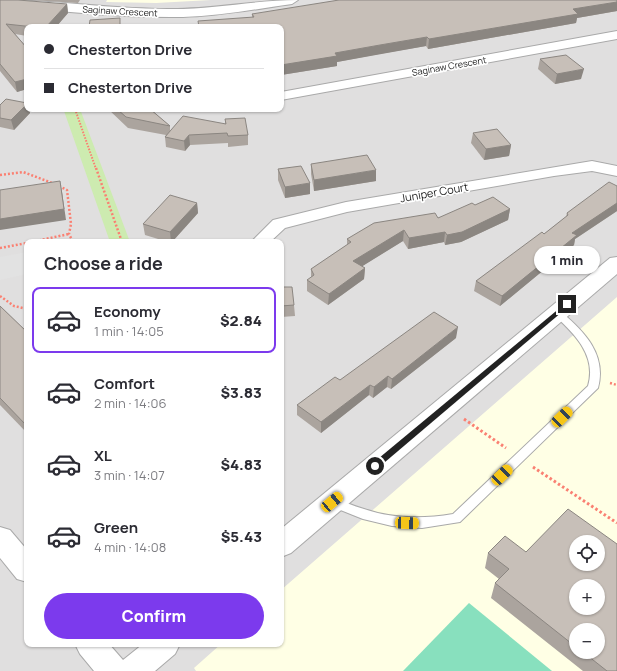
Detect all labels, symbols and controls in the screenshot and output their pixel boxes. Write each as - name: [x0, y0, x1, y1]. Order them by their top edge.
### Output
- street label: Saginaw Crescent: [82, 3, 158, 19]
- text: Chesterton Drive: [68, 39, 192, 60]
- street label: Saginaw Crescent: [411, 53, 488, 79]
- text: Chesterton Drive: [68, 77, 192, 98]
- street label: Juniper Court: [399, 179, 469, 205]
- callout: 1 min: [534, 246, 600, 274]
- text: Choose a ride: [44, 251, 163, 275]
- text: 1 min: [551, 251, 583, 269]
- route end: [558, 295, 576, 313]
- text: Economy: [94, 301, 161, 322]
- icon: car: [46, 302, 82, 338]
- text: $2.84: [220, 310, 262, 331]
- text: 1 min · 14:05: [94, 322, 164, 340]
- text: Comfort: [94, 373, 155, 394]
- icon: car: [46, 374, 82, 410]
- text: $3.83: [221, 382, 262, 403]
- text: 2 min · 14:06: [94, 394, 167, 412]
- car: [549, 404, 575, 430]
- text: XL: [94, 445, 112, 466]
- icon: car: [46, 446, 82, 482]
- text: $4.83: [220, 454, 262, 475]
- route start: [366, 457, 384, 475]
- car: [489, 462, 515, 488]
- text: 3 min · 14:07: [94, 466, 165, 484]
- car: [319, 490, 345, 514]
- text: Green: [94, 517, 138, 538]
- car: [395, 517, 419, 529]
- icon: car: [46, 518, 82, 554]
- text: $5.43: [221, 526, 262, 547]
- map controls: [569, 535, 605, 659]
- button: locate: [569, 535, 605, 571]
- text: 4 min · 14:08: [94, 538, 166, 556]
- button: +: [569, 579, 605, 615]
- button: Confirm: [44, 593, 264, 639]
- button: −: [569, 623, 605, 659]

